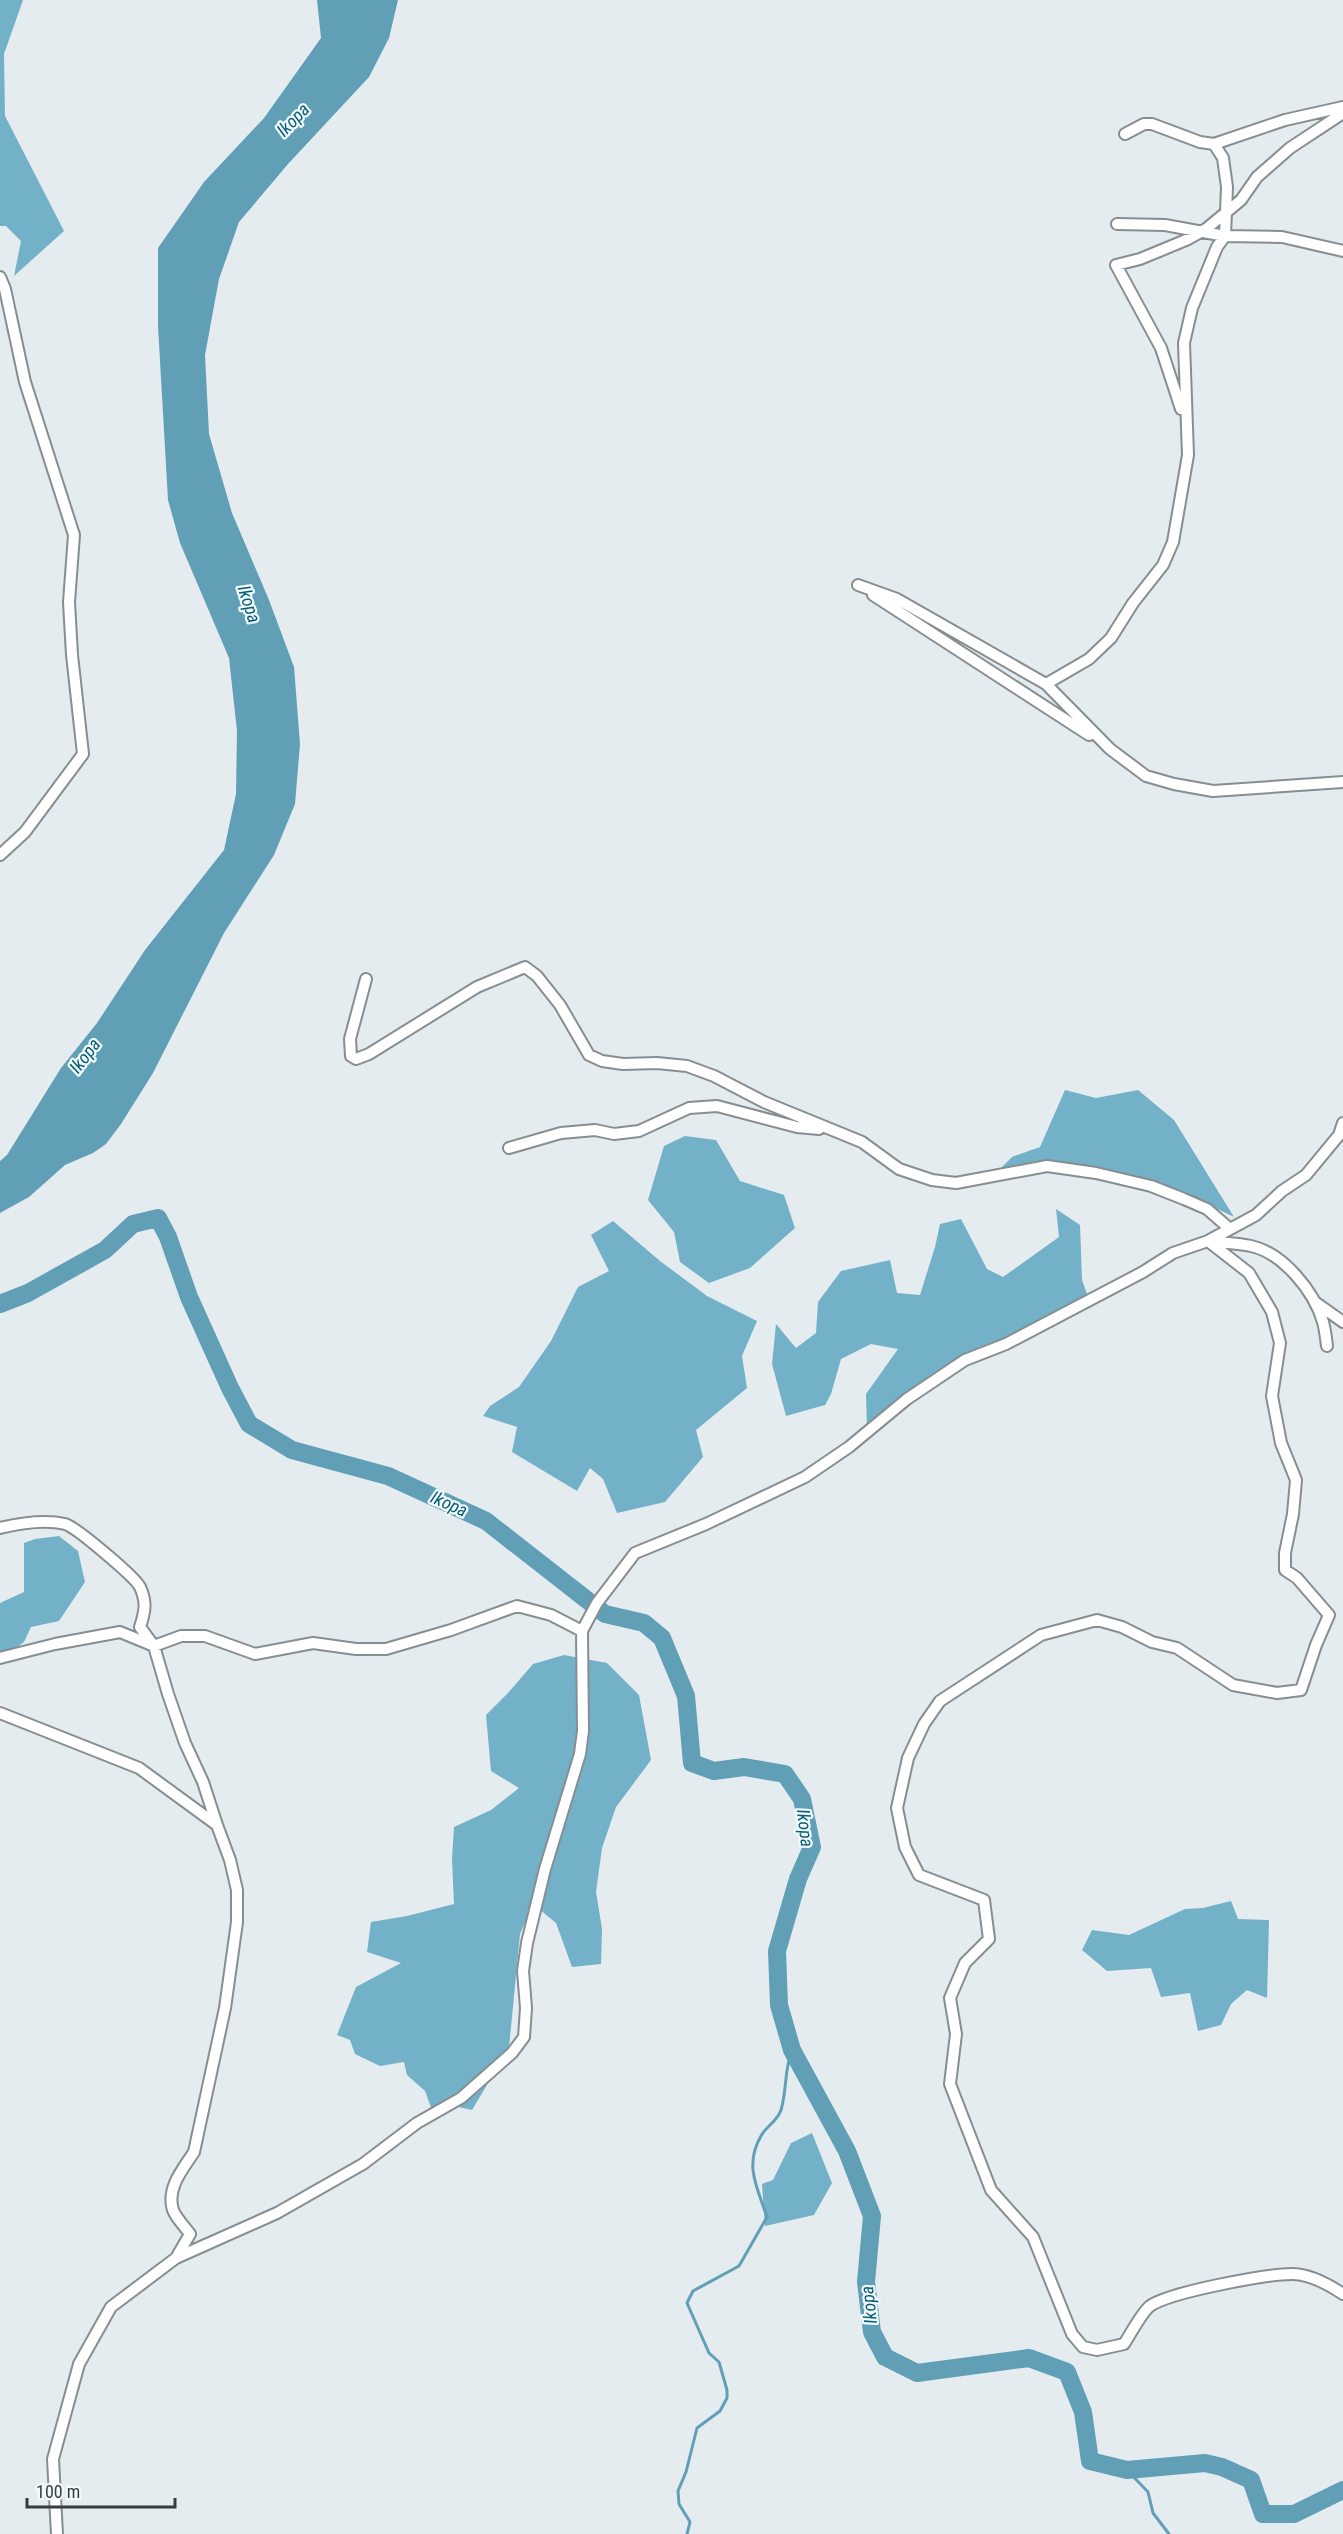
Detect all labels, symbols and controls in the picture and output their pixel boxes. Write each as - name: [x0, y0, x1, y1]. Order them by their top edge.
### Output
- water label: Ikopa: [272, 99, 313, 141]
- water label: Ikopa: [234, 583, 265, 625]
- water label: Ikopa: [65, 1034, 104, 1077]
- water label: Ikopa: [428, 1486, 471, 1521]
- water label: Ikopa: [793, 1808, 818, 1848]
- water label: Ikopa: [856, 2285, 881, 2325]
- scale bar: [27, 2471, 176, 2509]
- text: 100 m: [36, 2481, 80, 2502]

